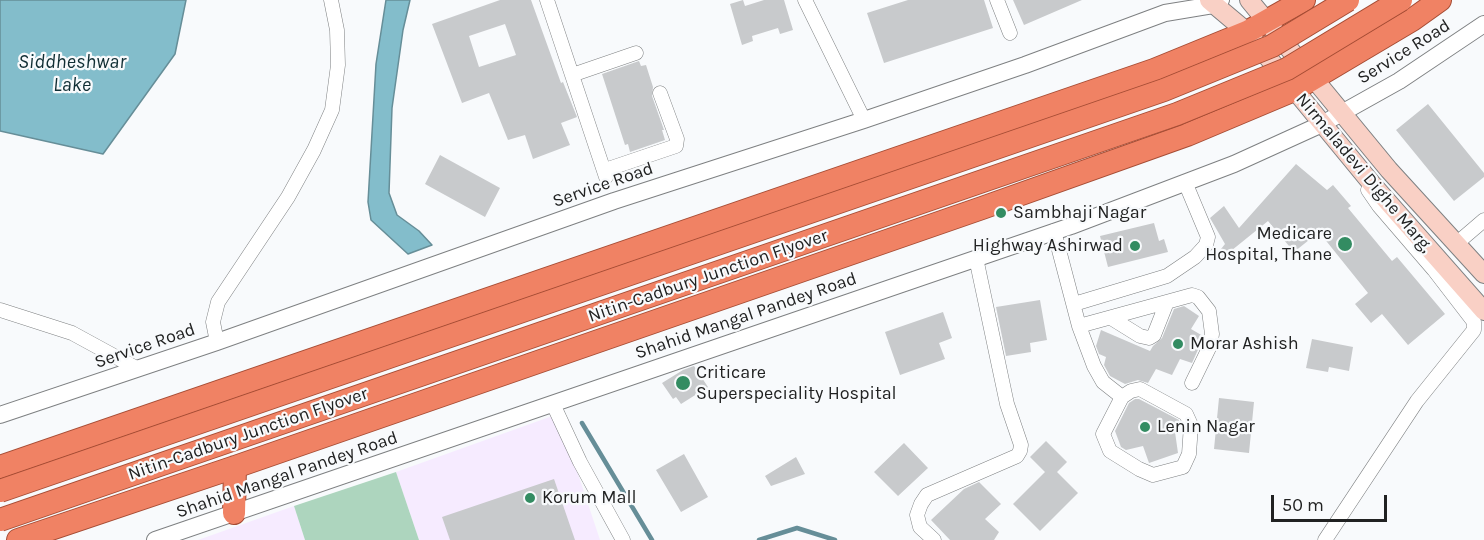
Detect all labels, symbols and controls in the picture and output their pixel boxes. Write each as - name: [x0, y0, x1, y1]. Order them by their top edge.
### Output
- street label: Service Road: [1354, 15, 1454, 89]
- water label: Siddheshwar Lake: [18, 50, 126, 97]
- street label: Nirmaladevi Dighe Marg,: [1291, 89, 1437, 257]
- street label: Service Road: [550, 158, 656, 212]
- place label: Sambhaji Nagar: [1013, 202, 1146, 224]
- marker: Sambhaji Nagar: [994, 206, 1008, 220]
- place label: Medicare Hospital, Thane: [1205, 223, 1332, 266]
- street label: Nitin-Cadbury Junction Flyover: [585, 225, 831, 327]
- place label: Highway Ashirwad: [973, 235, 1123, 257]
- marker: Medicare Hospital, Thane: [1336, 235, 1354, 253]
- marker: Highway Ashirwad: [1128, 239, 1142, 253]
- street label: Shahid Mangal Pandey Road: [632, 268, 860, 364]
- street label: Service Road: [92, 319, 198, 373]
- place label: Morar Ashish: [1190, 333, 1299, 355]
- marker: Morar Ashish: [1171, 337, 1185, 351]
- place label: Criticare Superspeciality Hospital: [696, 362, 897, 404]
- marker: Criticare Superspeciality Hospital: [674, 374, 692, 392]
- street label: Nitin-Cadbury Junction Flyover: [125, 383, 371, 485]
- place label: Lenin Nagar: [1157, 416, 1255, 438]
- marker: Lenin Nagar: [1138, 420, 1152, 434]
- street label: Shahid Mangal Pandey Road: [173, 427, 401, 523]
- scale bar: [1274, 483, 1390, 521]
- place label: Korum Mall: [542, 487, 637, 509]
- marker: Korum Mall: [523, 491, 537, 505]
- text: 50 m: [1282, 494, 1324, 516]

